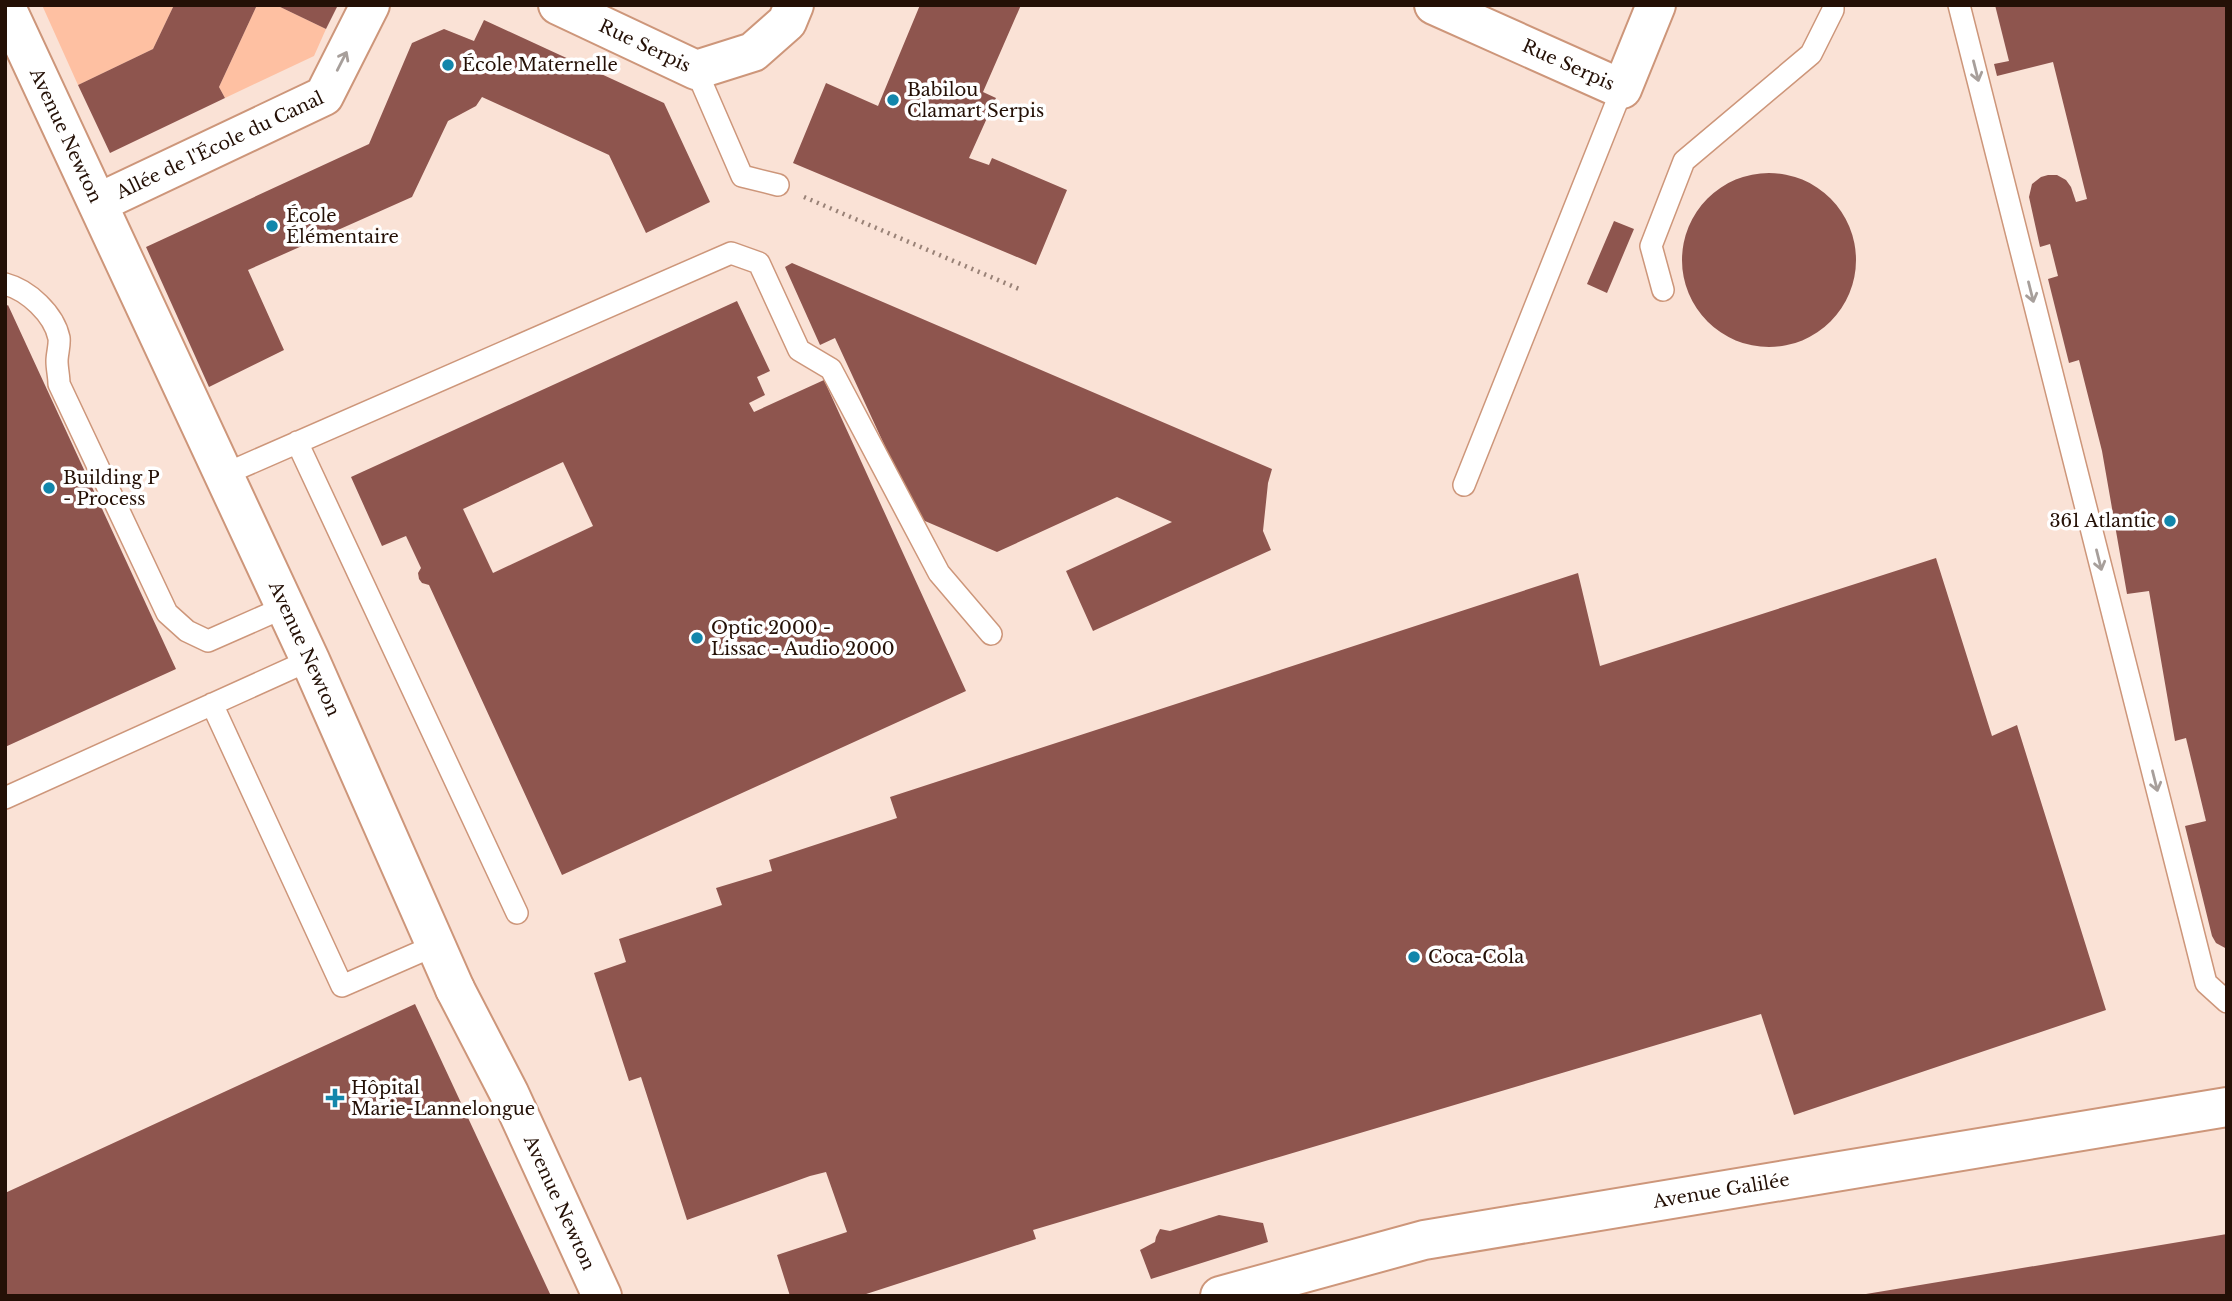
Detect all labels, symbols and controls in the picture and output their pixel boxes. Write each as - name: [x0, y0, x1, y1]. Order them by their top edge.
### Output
- street label: Rue Serpis: [595, 15, 694, 77]
- street label: Rue Serpis: [1519, 35, 1618, 95]
- one-way arrow: [335, 51, 349, 72]
- place label: École Maternelle: [462, 53, 618, 76]
- marker: École Maternelle: [440, 57, 456, 73]
- one-way arrow: [1970, 60, 1983, 82]
- street label: Avenue Newton: [25, 64, 107, 206]
- place label: Babilou Clamart Serpis: [907, 79, 1044, 122]
- street label: Allée de l'École du Canal: [112, 87, 327, 204]
- marker: Babilou Clamart Serpis: [885, 92, 901, 108]
- place label: École Élémentaire: [286, 204, 399, 248]
- marker: École Élémentaire: [264, 218, 280, 234]
- one-way arrow: [2025, 280, 2038, 303]
- place label: Building P - Process: [63, 467, 160, 510]
- marker: Building P - Process: [41, 480, 57, 496]
- place label: 361 Atlantic: [2049, 510, 2156, 532]
- marker: 361 Atlantic: [2162, 513, 2178, 529]
- one-way arrow: [2093, 548, 2106, 571]
- street label: Avenue Newton: [264, 577, 344, 720]
- place label: Optic 2000 - Lissac - Audio 2000: [711, 617, 895, 660]
- marker: Optic 2000 - Lissac - Audio 2000: [689, 630, 705, 646]
- one-way arrow: [2149, 769, 2162, 791]
- place label: Coca-Cola: [1428, 946, 1524, 968]
- marker: Coca-Cola: [1406, 949, 1422, 965]
- place label: Hôpital Marie-Lannelongue: [351, 1077, 535, 1120]
- marker: Hôpital Marie-Lannelongue: [325, 1088, 345, 1108]
- street label: Avenue Newton: [519, 1131, 600, 1274]
- street label: Avenue Galilée: [1651, 1169, 1791, 1213]

